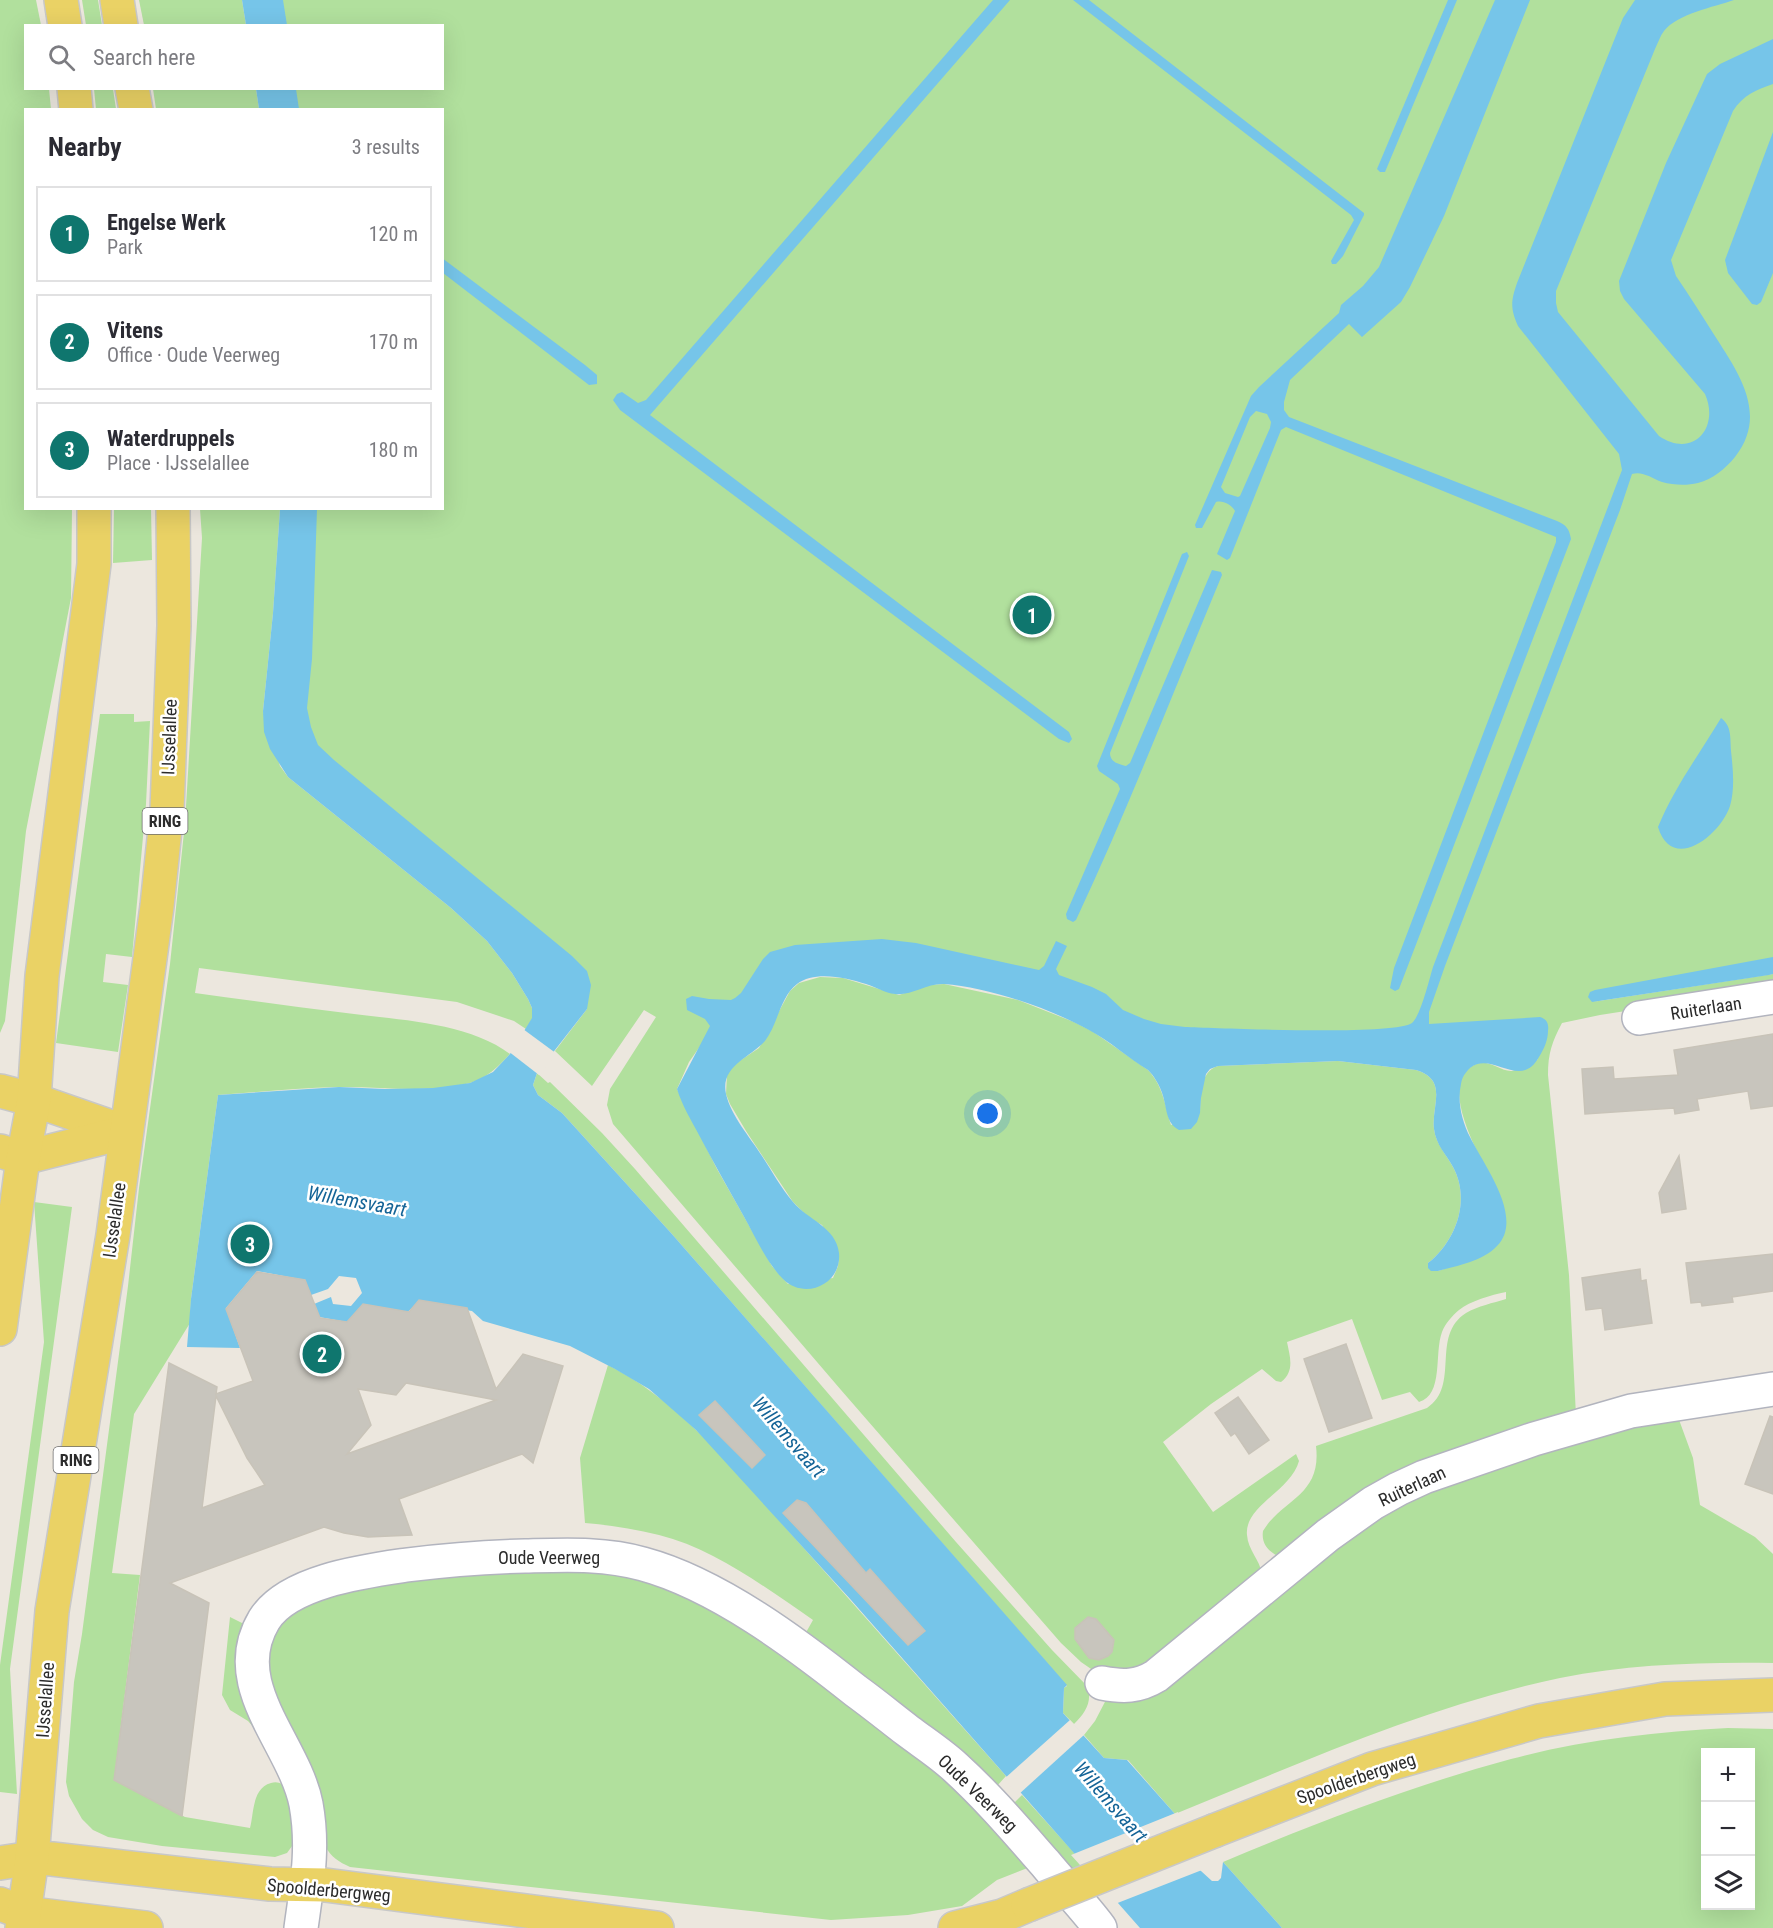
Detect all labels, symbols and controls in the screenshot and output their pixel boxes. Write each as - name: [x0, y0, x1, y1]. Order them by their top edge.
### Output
- search box: [24, 24, 444, 90]
- icon: search: [45, 41, 78, 74]
- text: Search here: [93, 45, 195, 70]
- text: Nearby: [48, 132, 122, 162]
- text: 3 results: [352, 135, 420, 159]
- text: Engelse Werk: [107, 210, 226, 235]
- text: 1: [64, 222, 75, 246]
- text: 120 m: [369, 222, 418, 246]
- text: Park: [107, 235, 143, 259]
- text: Vitens: [107, 318, 163, 343]
- text: 2: [64, 330, 75, 354]
- text: 170 m: [369, 330, 418, 354]
- text: Office · Oude Veerweg: [107, 343, 280, 367]
- text: Waterdruppels: [107, 426, 235, 451]
- text: 3: [64, 438, 75, 462]
- text: 180 m: [369, 438, 418, 462]
- text: Place · IJsselallee: [107, 451, 249, 475]
- pin: 1: [1012, 592, 1052, 638]
- street label: IJsselallee: [157, 699, 181, 775]
- road number: RING: [142, 808, 188, 834]
- street label: Ruiterlaan: [1669, 992, 1743, 1024]
- your location: [973, 1099, 1002, 1128]
- street label: IJsselallee: [98, 1181, 130, 1259]
- water label: Willemsvaart: [306, 1181, 408, 1222]
- pin: 3: [230, 1222, 270, 1266]
- pin: 2: [302, 1332, 342, 1376]
- water label: Willemsvaart: [747, 1392, 831, 1483]
- road number: RING: [54, 1447, 98, 1473]
- street label: Ruiterlaan: [1375, 1461, 1449, 1511]
- street label: Oude Veerweg: [498, 1547, 600, 1568]
- street label: IJsselallee: [32, 1661, 58, 1739]
- street label: Spoolderbergweg: [1294, 1748, 1418, 1808]
- map controls: [1701, 1748, 1755, 1910]
- button: +: [1701, 1748, 1755, 1802]
- street label: Oude Veerweg: [934, 1750, 1022, 1836]
- water label: Willemsvaart: [1069, 1757, 1153, 1848]
- button: −: [1701, 1802, 1755, 1856]
- button: layers: [1701, 1856, 1755, 1910]
- street label: Spoolderbergweg: [266, 1874, 392, 1906]

